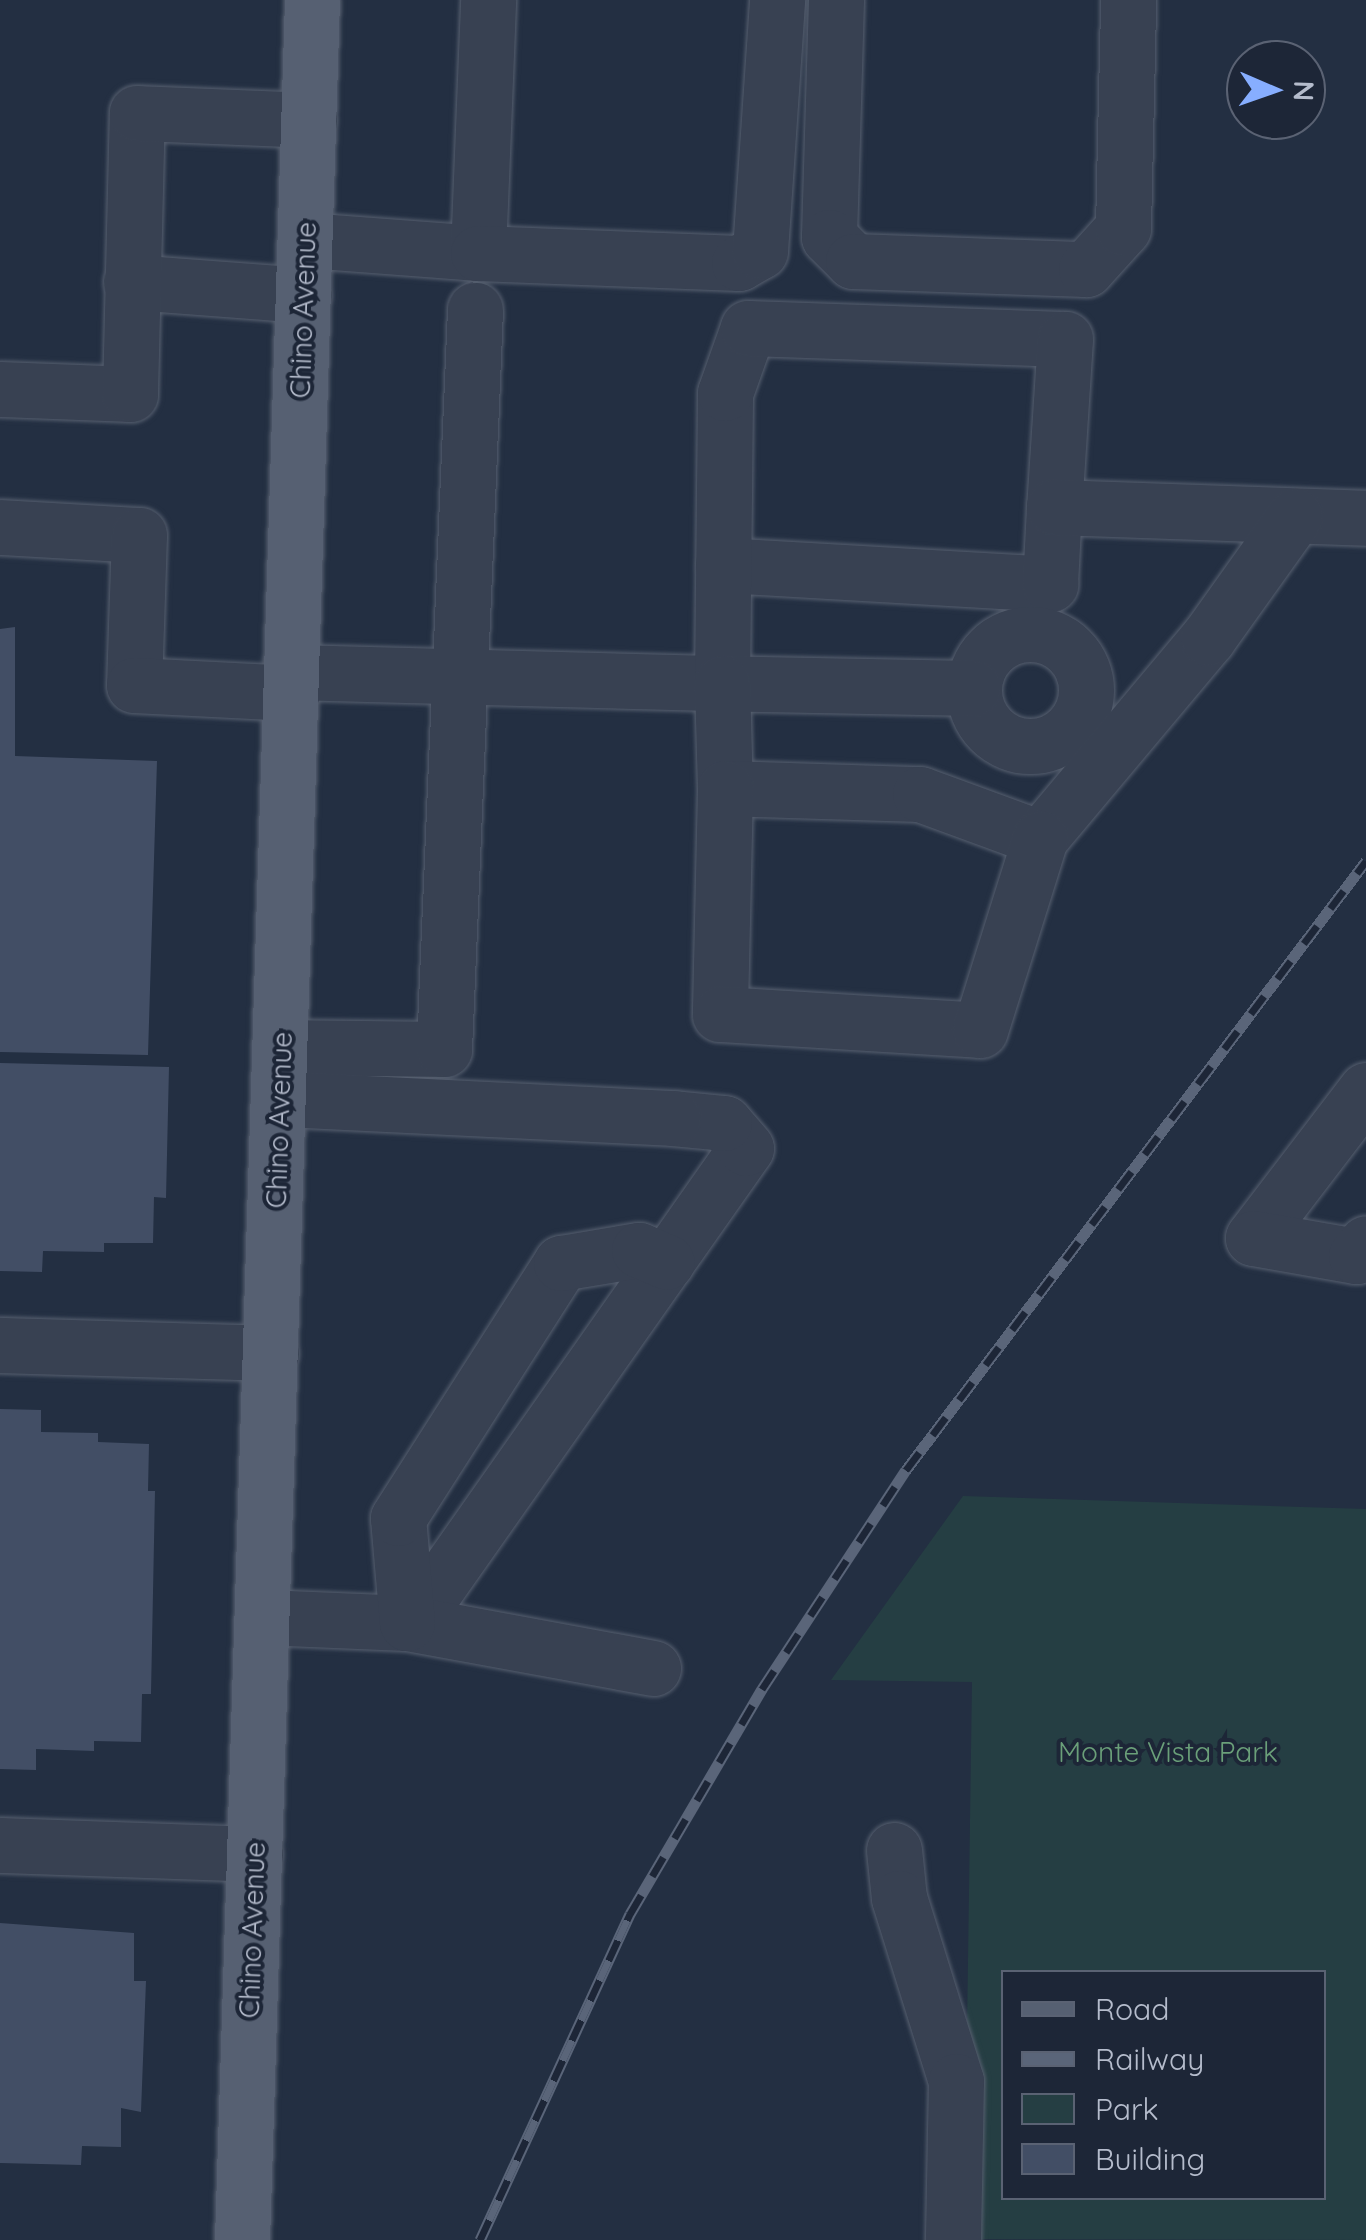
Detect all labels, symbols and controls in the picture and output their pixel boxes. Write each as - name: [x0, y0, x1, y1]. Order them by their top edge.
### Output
- north arrow: [1226, 40, 1326, 140]
- text: N: [1287, 80, 1322, 102]
- street label: Chino Avenue: [283, 221, 323, 399]
- street label: Chino Avenue: [259, 1031, 299, 1209]
- park label: Monte Vista Park: [1058, 1735, 1278, 1769]
- street label: Chino Avenue: [232, 1841, 272, 2019]
- legend: [1001, 1970, 1326, 2200]
- text: Road: [1095, 1990, 1169, 2028]
- text: Railway: [1095, 2040, 1204, 2078]
- text: Park: [1095, 2090, 1159, 2128]
- text: Building: [1095, 2140, 1205, 2178]

